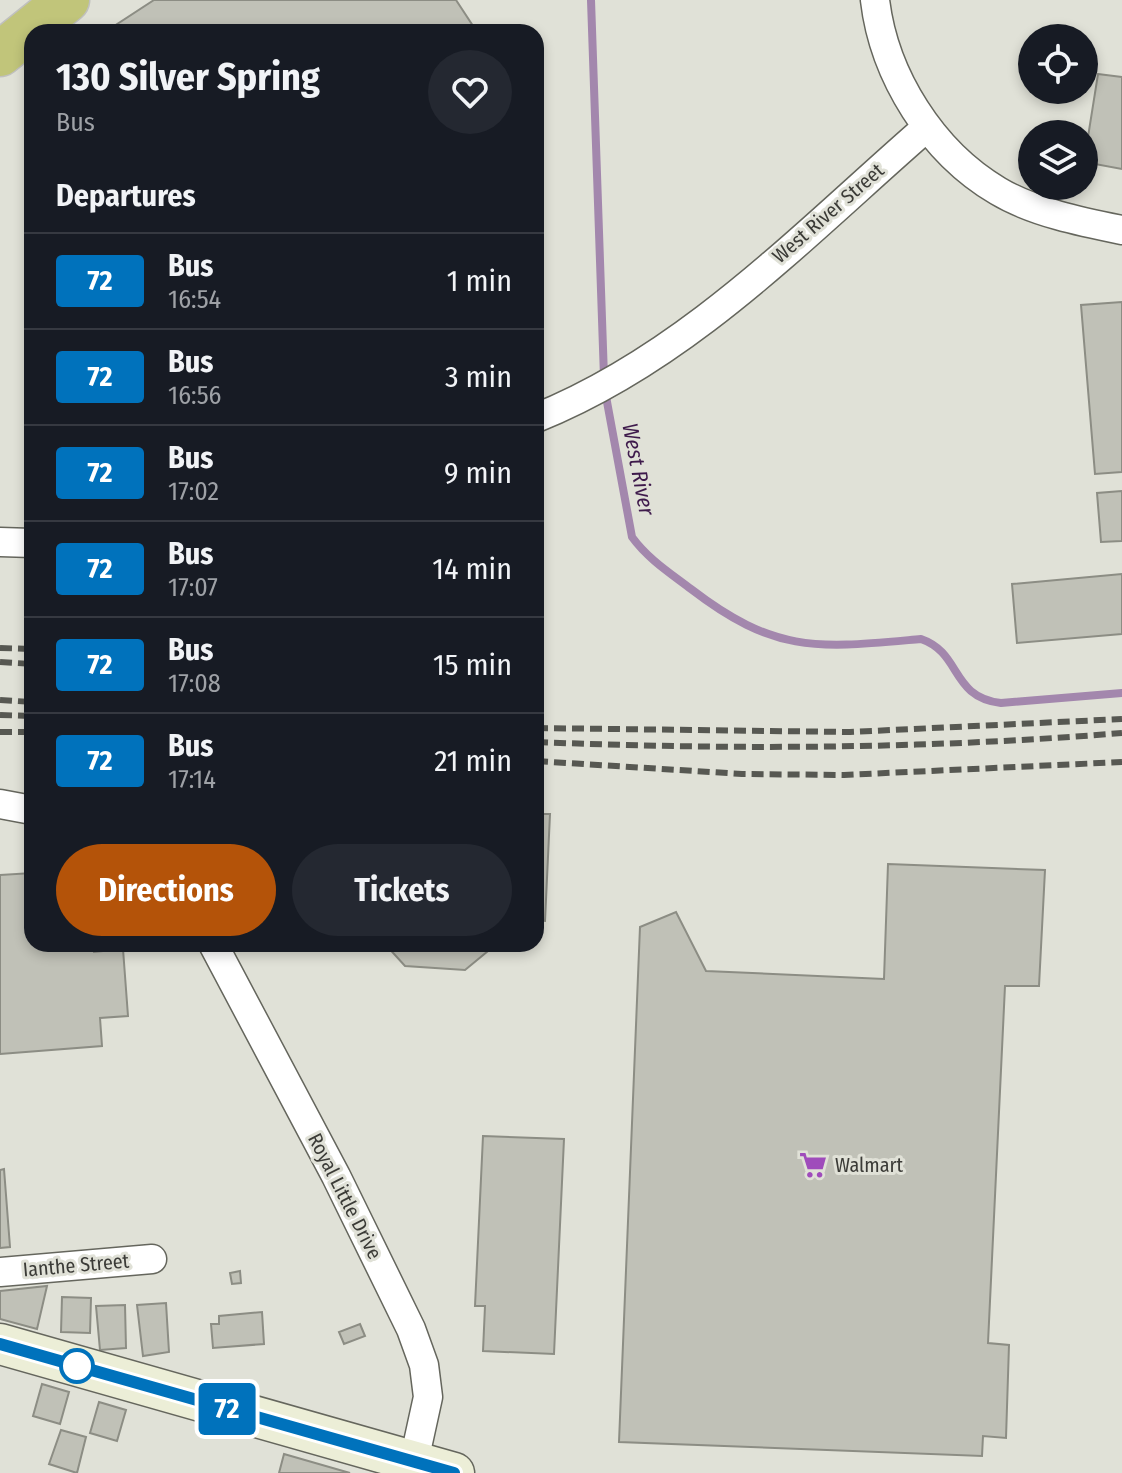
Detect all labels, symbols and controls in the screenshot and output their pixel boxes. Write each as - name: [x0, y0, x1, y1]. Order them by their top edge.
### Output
- map controls: [1018, 24, 1098, 200]
- button: locate: [1018, 24, 1098, 104]
- button: heart: [428, 50, 512, 134]
- text: 130 Silver Spring: [56, 54, 320, 100]
- text: Bus: [56, 107, 95, 138]
- button: layers: [1018, 120, 1098, 200]
- street label: West River Street: [767, 158, 889, 268]
- text: Departures: [56, 178, 196, 214]
- text: Bus: [168, 248, 213, 284]
- text: 1 min: [447, 263, 512, 299]
- text: 72: [88, 264, 112, 297]
- text: 16:54: [168, 284, 221, 315]
- text: Bus: [168, 344, 213, 380]
- text: 3 min: [445, 359, 512, 395]
- text: 72: [88, 360, 112, 393]
- text: 16:56: [168, 380, 221, 411]
- water label: West River: [616, 421, 661, 519]
- text: Bus: [168, 440, 213, 476]
- text: 9 min: [444, 455, 512, 491]
- text: 72: [88, 456, 112, 489]
- text: 17:02: [168, 476, 219, 507]
- text: Bus: [168, 536, 213, 572]
- text: 14 min: [432, 551, 512, 587]
- text: 72: [88, 552, 112, 585]
- text: 17:07: [168, 572, 218, 603]
- text: Bus: [168, 632, 213, 668]
- text: 15 min: [433, 647, 512, 683]
- text: 72: [88, 648, 112, 681]
- text: 17:08: [168, 668, 221, 699]
- text: Bus: [168, 728, 213, 764]
- text: 21 min: [434, 743, 512, 779]
- text: 72: [88, 744, 112, 777]
- text: 17:14: [168, 764, 216, 795]
- button: Directions: [56, 844, 276, 936]
- button: Tickets: [292, 844, 512, 936]
- street label: Royal Little Drive: [303, 1129, 387, 1263]
- supermarket icon: Walmart: [798, 1150, 828, 1180]
- place label: Walmart: [835, 1153, 903, 1177]
- street label: Ianthe Street: [22, 1248, 131, 1282]
- unlabelled marker: [60, 1349, 94, 1383]
- line badge: 72: [191, 1383, 263, 1435]
- text: 72: [215, 1392, 239, 1425]

